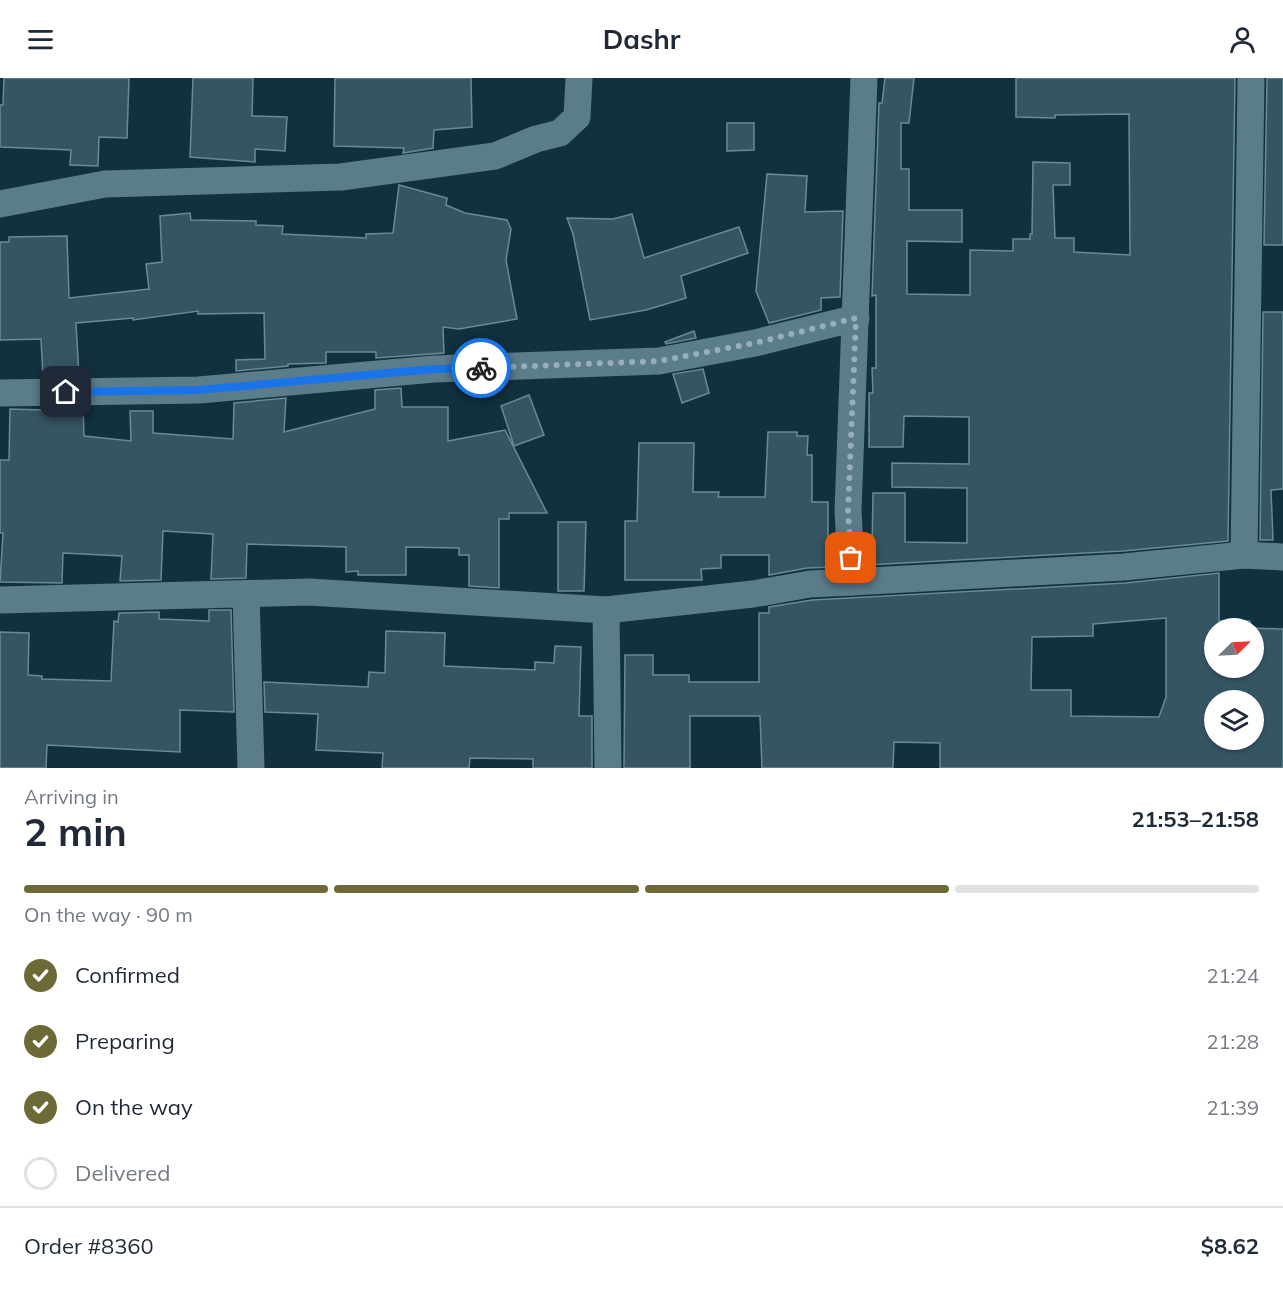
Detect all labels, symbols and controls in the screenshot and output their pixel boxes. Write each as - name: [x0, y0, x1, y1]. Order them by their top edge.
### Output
- text: Dashr: [603, 22, 680, 56]
- icon: menu: [24, 23, 57, 56]
- icon: person: [1226, 23, 1259, 56]
- courier: [451, 338, 511, 398]
- icon: bike: [465, 352, 498, 385]
- pin: [40, 366, 91, 417]
- icon: home: [49, 375, 82, 408]
- pin: [825, 532, 876, 583]
- icon: bag: [834, 541, 867, 574]
- north arrow: [1204, 618, 1264, 678]
- map controls: [1204, 618, 1264, 750]
- button: layers: [1204, 690, 1264, 750]
- text: Arriving in: [24, 784, 119, 809]
- text: 21:53–21:58: [1131, 805, 1259, 833]
- text: 2 min: [24, 807, 127, 856]
- text: On the way · 90 m: [24, 902, 193, 927]
- icon: check: [24, 959, 57, 992]
- text: Confirmed: [75, 961, 180, 989]
- text: 21:24: [1206, 963, 1259, 988]
- icon: check: [24, 1025, 57, 1058]
- text: Preparing: [75, 1027, 175, 1055]
- text: 21:28: [1206, 1029, 1259, 1054]
- icon: check: [24, 1091, 57, 1124]
- text: On the way: [75, 1093, 193, 1121]
- text: 21:39: [1206, 1095, 1259, 1120]
- text: Delivered: [75, 1159, 170, 1187]
- text: Order #8360: [24, 1232, 154, 1260]
- text: $8.62: [1201, 1232, 1259, 1260]

